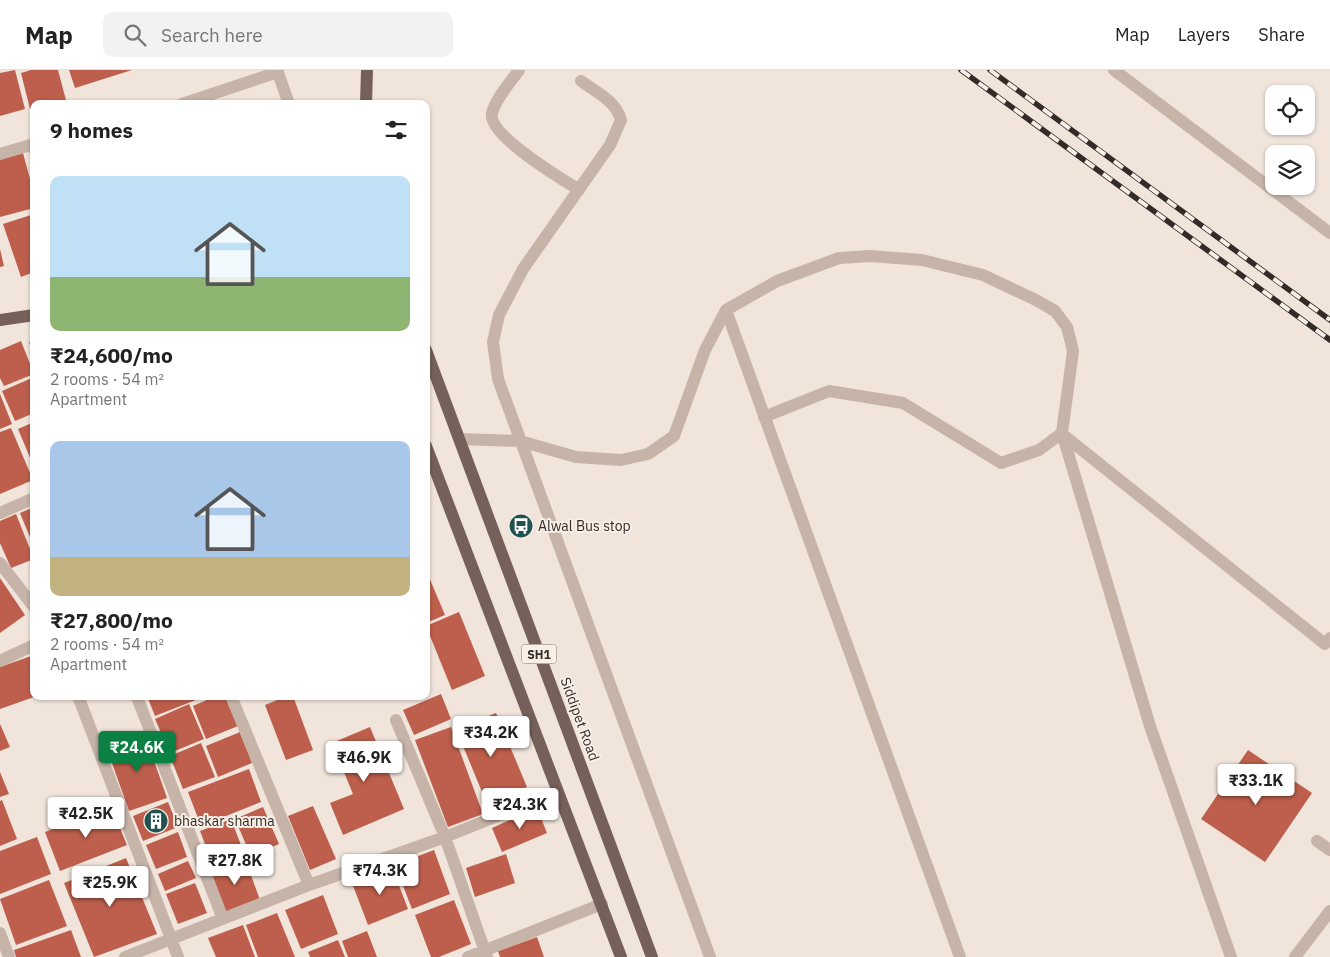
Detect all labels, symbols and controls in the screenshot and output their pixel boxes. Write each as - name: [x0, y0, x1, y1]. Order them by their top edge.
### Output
- search box: [103, 12, 453, 57]
- text: Map: [25, 19, 73, 51]
- icon: search: [121, 21, 149, 49]
- text: Search here: [161, 23, 263, 47]
- text: Map: [1115, 23, 1150, 46]
- text: Layers: [1178, 23, 1230, 46]
- text: Share: [1258, 23, 1305, 46]
- map controls: [1265, 85, 1315, 195]
- button: locate: [1265, 85, 1315, 135]
- text: 9 homes: [50, 116, 133, 144]
- icon: filters: [382, 116, 410, 144]
- button: layers: [1265, 145, 1315, 195]
- icon: home: [185, 209, 275, 299]
- text: ₹24,600/mo: [50, 341, 173, 369]
- text: 2 rooms · 54 m²: [50, 369, 164, 389]
- text: Apartment: [50, 389, 127, 409]
- icon: home: [185, 474, 275, 564]
- bus stop icon: Alwal Bus stop: [508, 513, 534, 539]
- place label: Alwal Bus stop: [538, 517, 631, 535]
- text: ₹27,800/mo: [50, 606, 173, 634]
- text: 2 rooms · 54 m²: [50, 634, 164, 654]
- road number: SH1: [522, 644, 556, 664]
- text: Apartment: [50, 654, 127, 674]
- street label: Siddipet Road: [557, 675, 603, 763]
- pin: ₹34.2K: [450, 716, 532, 758]
- text: ₹34.2K: [464, 722, 518, 742]
- pin: ₹24.6K: [96, 730, 178, 773]
- text: ₹24.6K: [110, 737, 164, 757]
- pin: ₹46.9K: [323, 740, 405, 783]
- text: ₹46.9K: [337, 747, 391, 767]
- pin: ₹33.1K: [1215, 764, 1297, 806]
- text: ₹33.1K: [1229, 770, 1283, 790]
- pin: ₹24.3K: [479, 788, 561, 830]
- text: ₹24.3K: [493, 794, 547, 814]
- pin: ₹42.5K: [45, 796, 127, 839]
- text: ₹42.5K: [59, 803, 113, 823]
- building icon: bhaskar sharma: [143, 808, 169, 834]
- place label: bhaskar sharma: [174, 812, 275, 830]
- pin: ₹27.8K: [194, 844, 276, 886]
- text: ₹27.8K: [208, 850, 262, 870]
- pin: ₹74.3K: [339, 854, 421, 896]
- text: ₹74.3K: [353, 860, 407, 880]
- pin: ₹25.9K: [69, 866, 151, 908]
- text: ₹25.9K: [83, 872, 137, 892]

